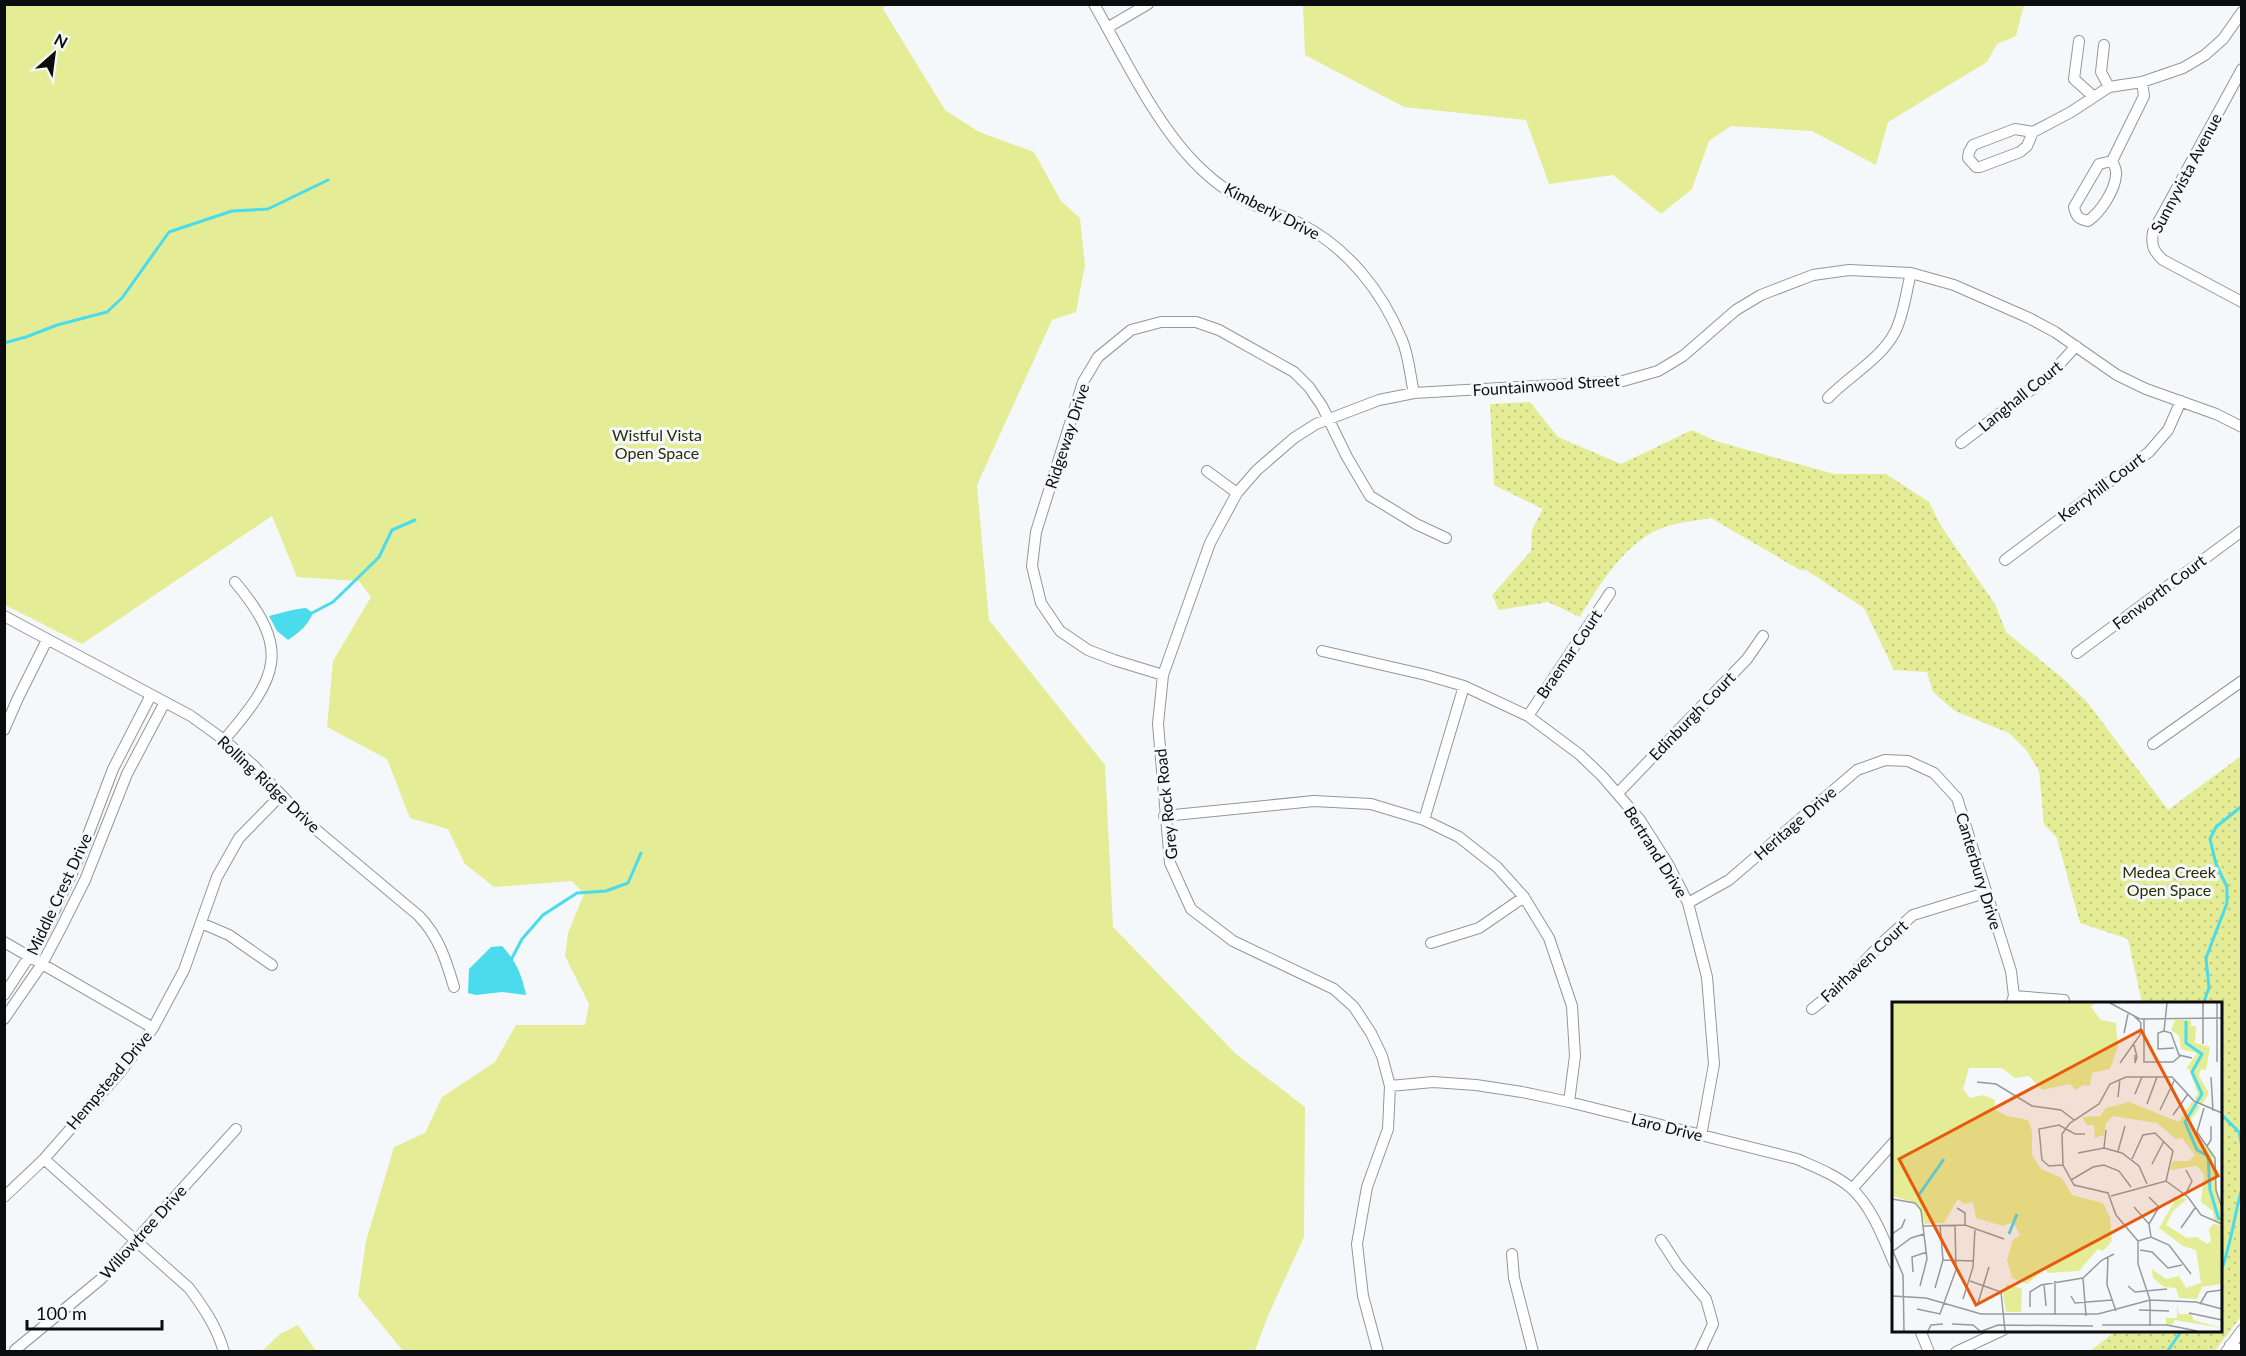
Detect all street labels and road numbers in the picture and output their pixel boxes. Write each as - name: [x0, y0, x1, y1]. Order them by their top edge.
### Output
- street label: Sunnyvista Avenue: [2146, 110, 2225, 236]
- street label: Kimberly Drive: [1221, 178, 1323, 243]
- street label: Langhall Court: [1974, 356, 2066, 435]
- street label: Fountainwood Street: [1472, 370, 1620, 399]
- street label: Ridgeway Drive: [1041, 381, 1092, 491]
- street label: Kerryhill Court: [2054, 448, 2148, 525]
- street label: Fenworth Court: [2108, 550, 2209, 633]
- street label: Braemar Court: [1532, 605, 1605, 702]
- street label: Edinburgh Court: [1645, 667, 1739, 764]
- street label: Rolling Ridge Drive: [214, 731, 324, 836]
- street label: Grey Rock Road: [1150, 748, 1181, 860]
- street label: Heritage Drive: [1750, 782, 1840, 863]
- street label: Bertrand Drive: [1621, 803, 1692, 901]
- street label: Canterbury Drive: [1953, 810, 2006, 932]
- street label: Middle Crest Drive: [22, 830, 95, 958]
- street label: Fairhaven Court: [1816, 915, 1911, 1006]
- street label: Hempstead Drive: [62, 1027, 155, 1133]
- street label: Laro Drive: [1629, 1108, 1705, 1145]
- street label: Willowtree Drive: [95, 1181, 190, 1283]

